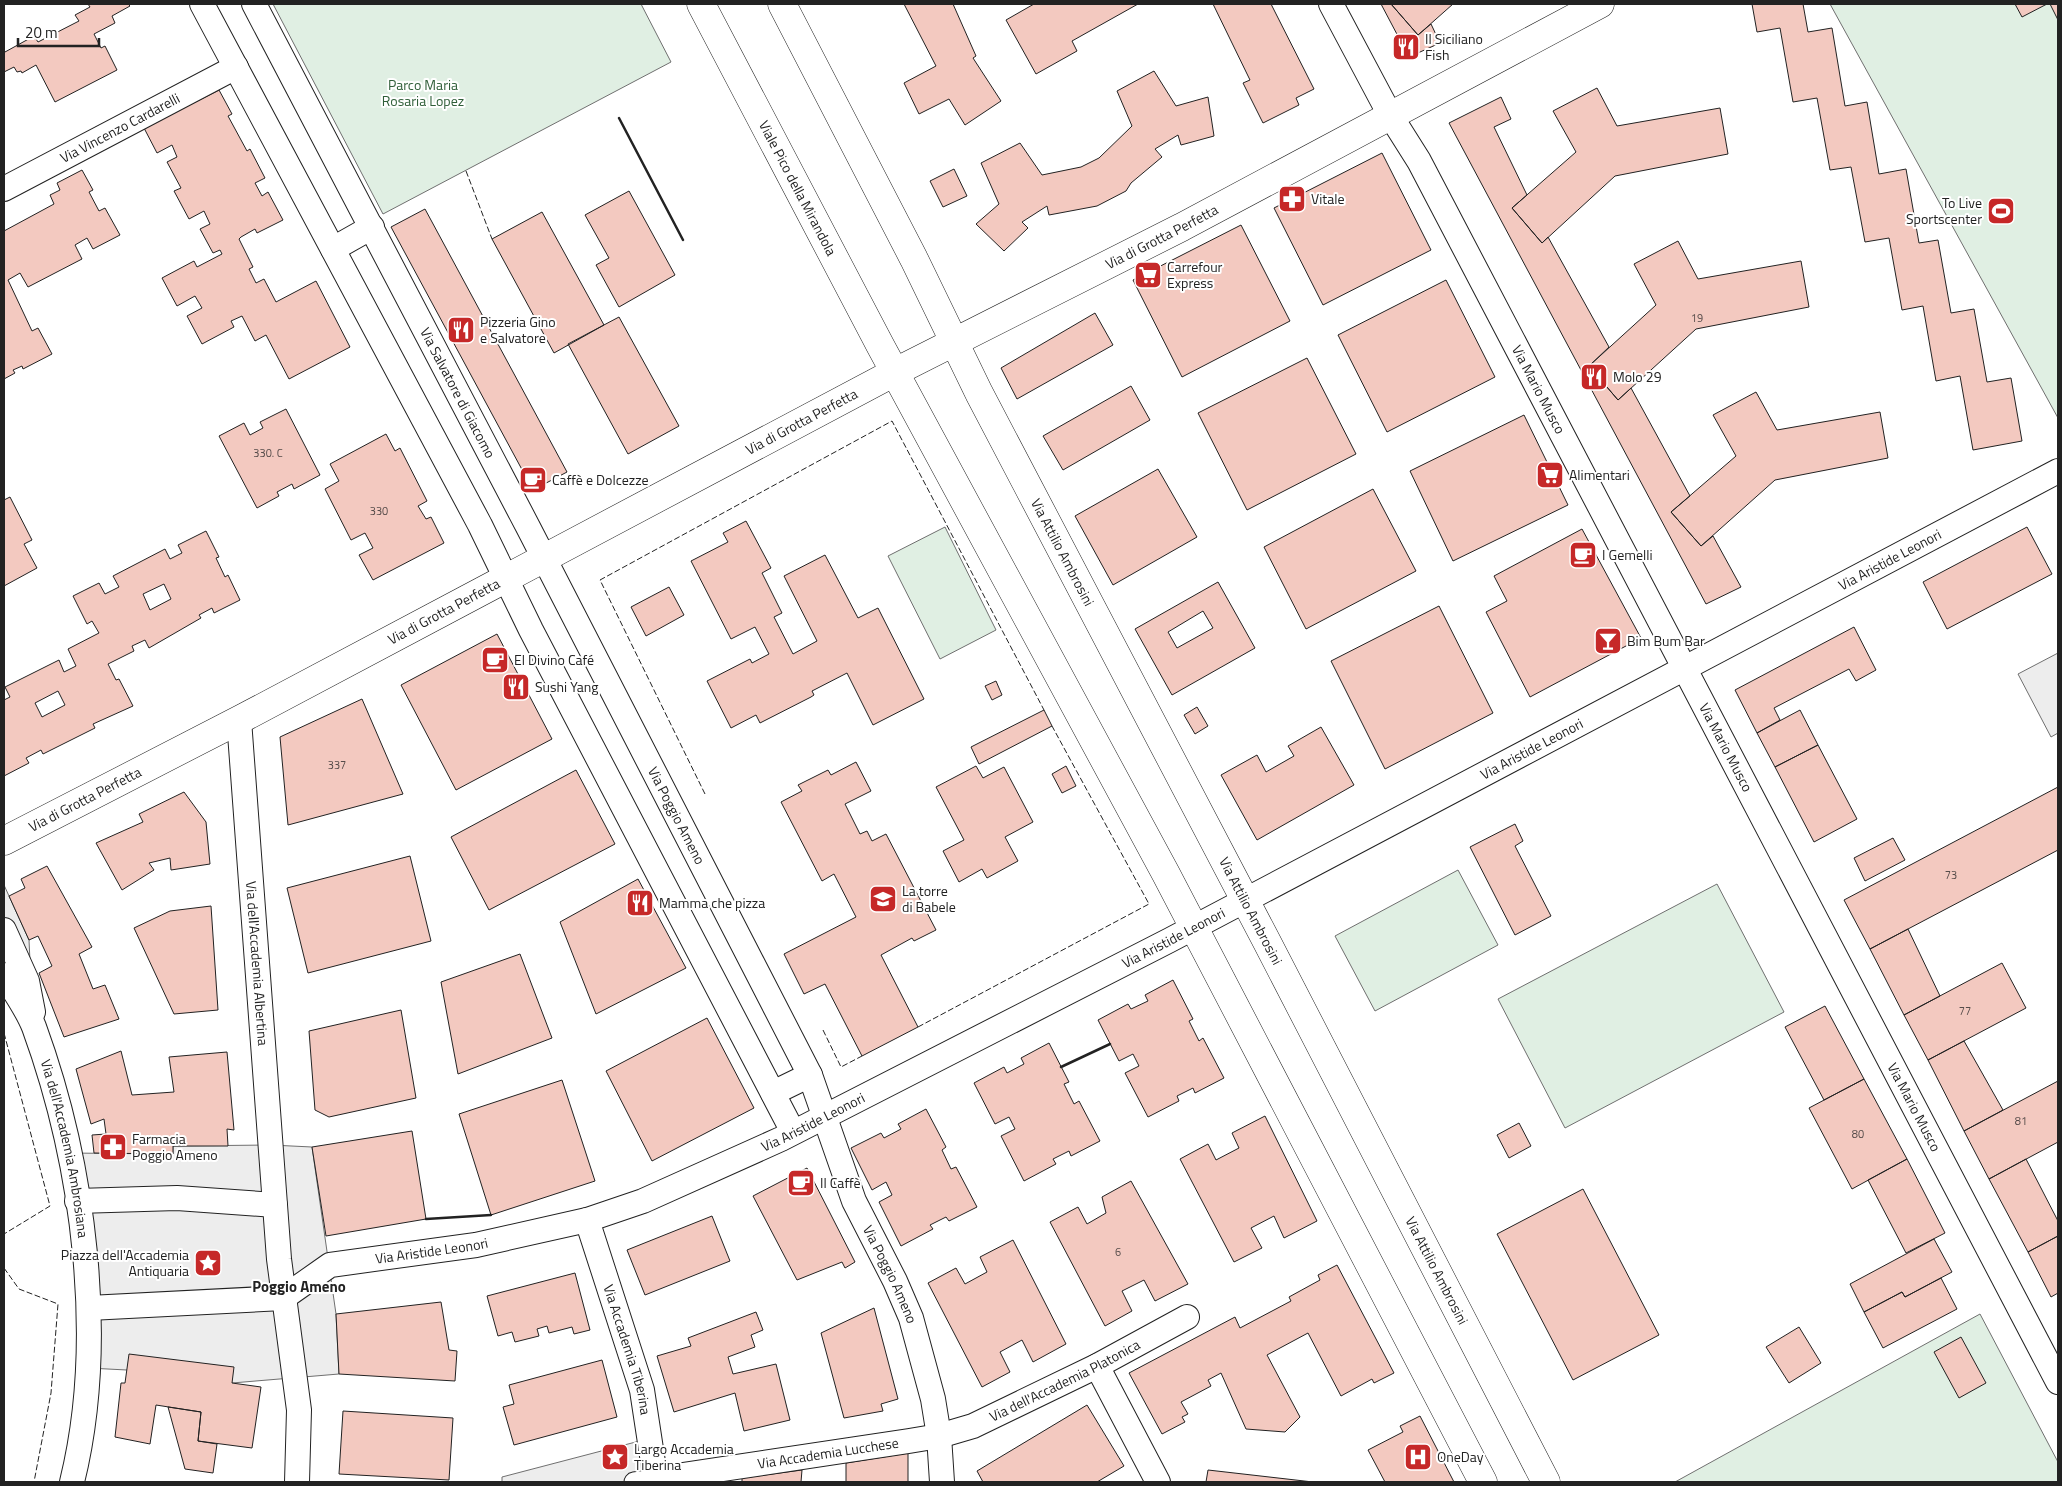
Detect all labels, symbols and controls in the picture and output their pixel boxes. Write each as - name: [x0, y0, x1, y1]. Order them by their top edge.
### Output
- scale bar: [18, 15, 99, 47]
- text: 20 m: [25, 21, 58, 44]
- place label: Il Siciliano Fish: [1425, 28, 1483, 65]
- restaurant icon: Il Siciliano Fish: [1391, 32, 1421, 62]
- park label: Parco Maria Rosaria Lopez: [382, 74, 464, 111]
- street label: Via Vincenzo Cardarelli: [56, 87, 183, 168]
- street label: Viale Pico della Mirandola: [754, 117, 842, 259]
- pharmacy icon: Vitale: [1277, 184, 1307, 214]
- place label: Vitale: [1311, 188, 1344, 209]
- place label: To Live Sportscenter: [1906, 192, 1982, 229]
- sports icon: To Live Sportscenter: [1986, 196, 2016, 226]
- street label: Via di Grotta Perfetta: [1102, 199, 1222, 274]
- place label: Carrefour Express: [1167, 256, 1223, 293]
- supermarket icon: Carrefour Express: [1133, 260, 1163, 290]
- house number: 19: [1691, 310, 1703, 326]
- place label: Pizzeria Gino e Salvatore: [480, 311, 556, 348]
- restaurant icon: Pizzeria Gino e Salvatore: [446, 315, 476, 345]
- street label: Via Salvatore di Giacomo: [415, 324, 501, 462]
- street label: Via Mario Musco: [1507, 341, 1571, 437]
- restaurant icon: Molo 29: [1579, 362, 1609, 392]
- place label: Molo 29: [1613, 366, 1662, 387]
- street label: Via di Grotta Perfetta: [741, 383, 861, 460]
- house number: 330. C: [253, 445, 283, 461]
- supermarket icon: Alimentari: [1535, 460, 1565, 490]
- place label: Alimentari: [1569, 464, 1630, 485]
- cafe icon: Caffè e Dolcezze: [518, 465, 548, 495]
- place label: Caffè e Dolcezze: [552, 469, 649, 490]
- street label: Via Attilio Ambrosini: [1026, 495, 1100, 610]
- house number: 330: [370, 503, 388, 519]
- street label: Via Aristide Leonori: [1834, 524, 1945, 595]
- cafe icon: I Gemelli: [1568, 540, 1598, 570]
- place label: I Gemelli: [1602, 544, 1653, 565]
- street label: Via di Grotta Perfetta: [384, 573, 503, 649]
- bar icon: Bim Bum Bar: [1593, 626, 1623, 656]
- place label: Bim Bum Bar: [1627, 630, 1705, 651]
- cafe icon: El Divino Café: [480, 645, 510, 675]
- place label: El Divino Café: [514, 649, 594, 670]
- restaurant icon: Sushi Yang: [501, 672, 531, 702]
- place label: Sushi Yang: [535, 676, 599, 697]
- street label: Via Mario Musco: [1694, 699, 1758, 795]
- street label: Via Aristide Leonori: [1476, 713, 1587, 784]
- house number: 337: [328, 757, 346, 773]
- street label: Via di Grotta Perfetta: [25, 761, 145, 837]
- street label: Via Poggio Ameno: [643, 763, 711, 868]
- street label: Via Attilio Ambrosini: [1214, 853, 1288, 968]
- house number: 73: [1945, 867, 1957, 883]
- street label: Via dell'Accademia Albertina: [241, 880, 274, 1046]
- place label: La torre di Babele: [902, 880, 956, 917]
- school or university icon: La torre di Babele: [868, 884, 898, 914]
- restaurant icon: Mamma che pizza: [625, 888, 655, 918]
- place label: Mamma che pizza: [659, 892, 765, 913]
- street label: Via Aristide Leonori: [1118, 902, 1229, 973]
- house number: 77: [1959, 1003, 1971, 1019]
- street label: Via dell'Accademia Ambrosiana: [36, 1057, 94, 1239]
- street label: Via Mario Musco: [1883, 1059, 1947, 1155]
- street label: Via Aristide Leonori: [757, 1087, 868, 1157]
- house number: 81: [2015, 1113, 2027, 1129]
- house number: 80: [1852, 1126, 1864, 1142]
- place label: Farmacia Poggio Ameno: [132, 1128, 218, 1165]
- pharmacy icon: Farmacia Poggio Ameno: [98, 1132, 128, 1162]
- cafe icon: Il Caffè: [786, 1168, 816, 1198]
- place label: Il Caffè: [820, 1172, 861, 1193]
- street label: Via Attilio Ambrosini: [1401, 1213, 1474, 1328]
- street label: Via Poggio Ameno: [858, 1221, 923, 1326]
- street label: Via Aristide Leonori: [374, 1232, 490, 1269]
- place label: Piazza dell'Accademia Antiquaria: [61, 1244, 189, 1281]
- house number: 6: [1115, 1244, 1121, 1260]
- place icon: Piazza dell'Accademia Antiquaria: [193, 1248, 223, 1278]
- district label: Poggio Ameno: [252, 1275, 346, 1298]
- street label: Via Accademia Tiberina: [598, 1282, 657, 1416]
- street label: Via dell'Accademia Platonica: [986, 1334, 1144, 1427]
- street label: Via Accademia Lucchese: [756, 1432, 900, 1474]
- place label: Largo Accademia Tiberina: [634, 1438, 734, 1475]
- place icon: Largo Accademia Tiberina: [600, 1442, 630, 1472]
- hospital icon: OneDay: [1403, 1442, 1433, 1472]
- place label: OneDay: [1437, 1446, 1484, 1467]

